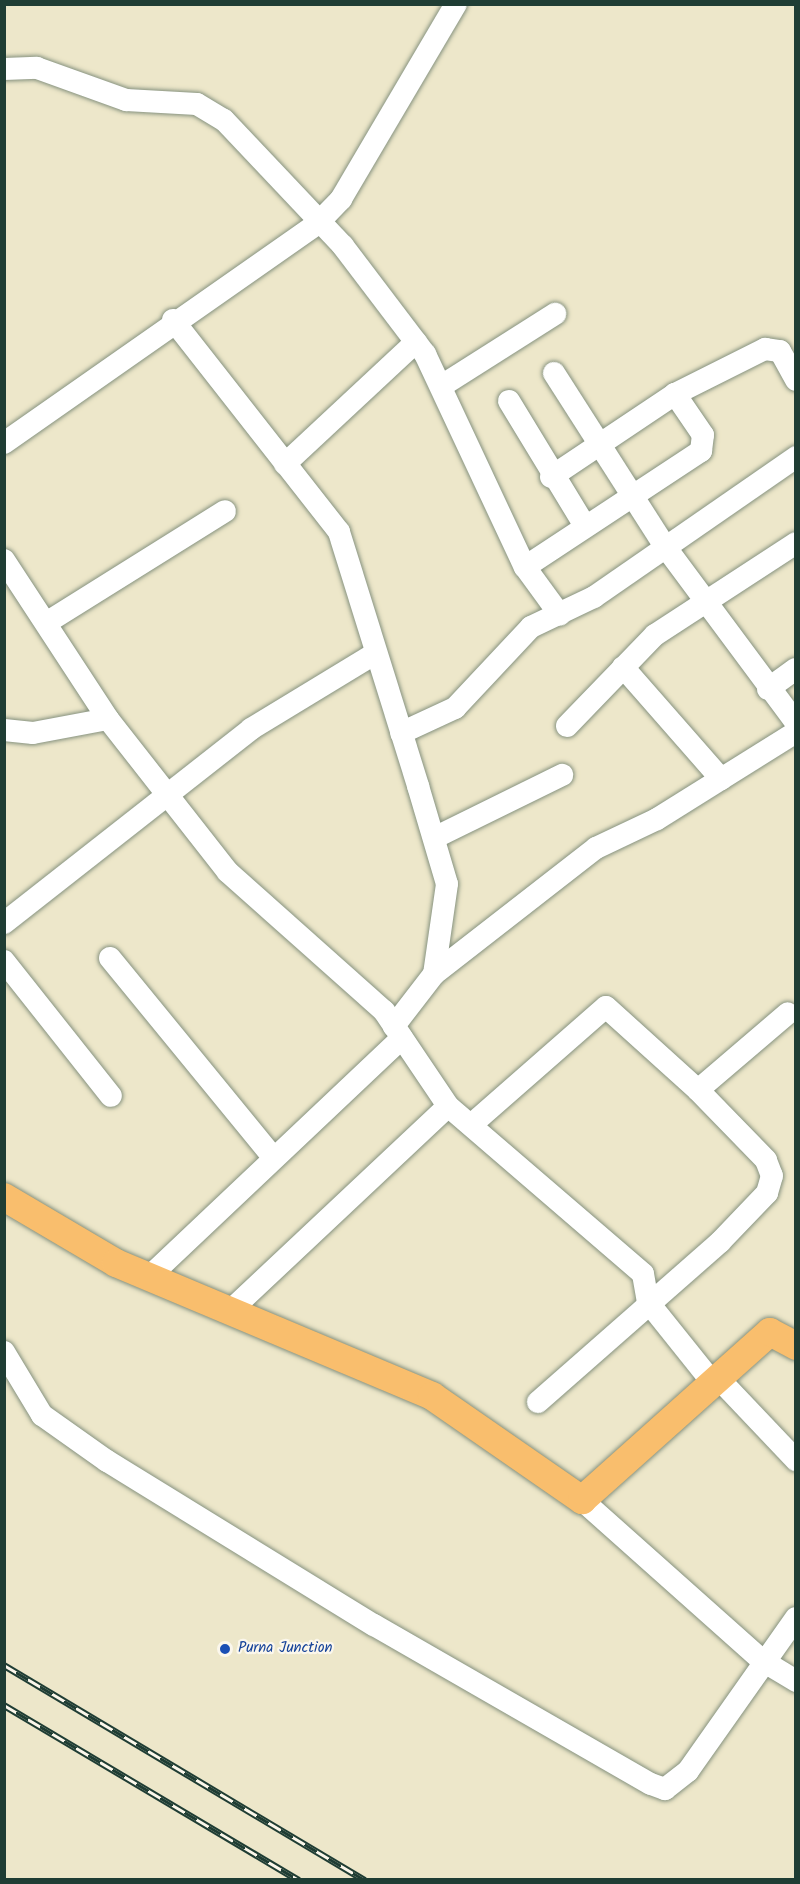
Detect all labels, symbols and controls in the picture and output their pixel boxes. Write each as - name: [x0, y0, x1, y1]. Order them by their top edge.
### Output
- marker: Purna Junction: [216, 1640, 234, 1658]
- place label: Purna Junction: [238, 1640, 332, 1658]

